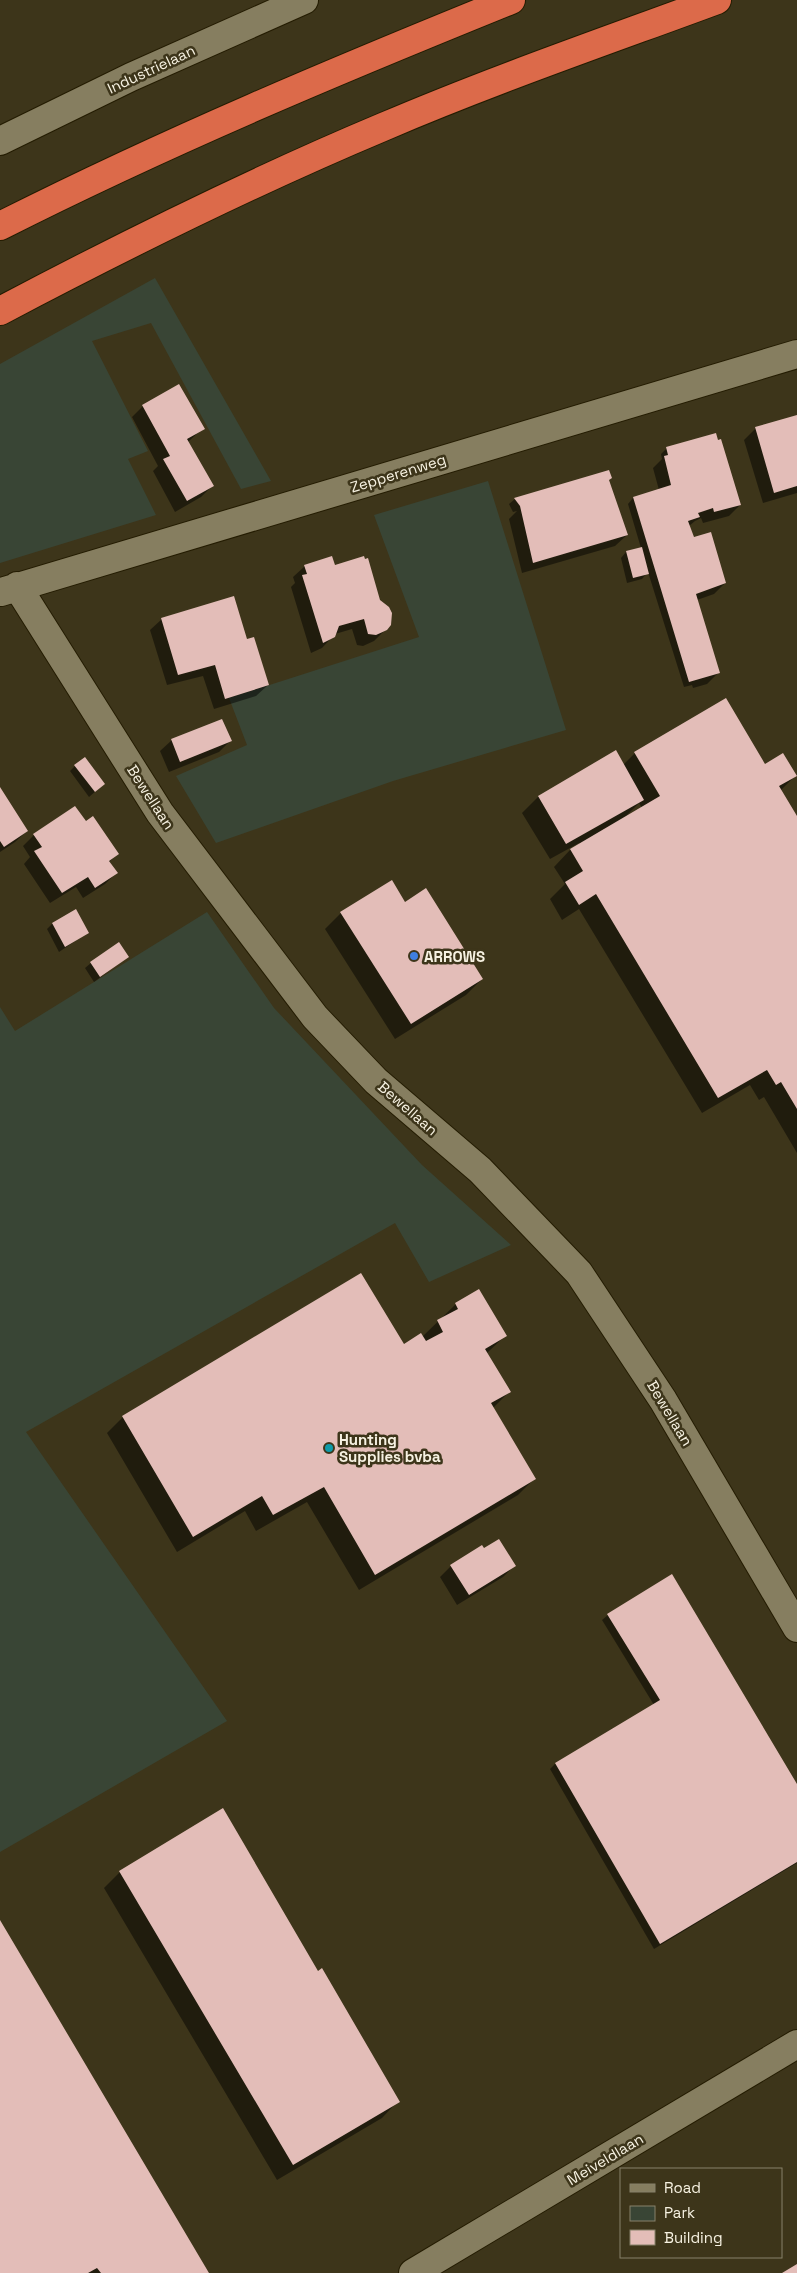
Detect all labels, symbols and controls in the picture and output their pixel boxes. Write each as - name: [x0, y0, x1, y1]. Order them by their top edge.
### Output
- street label: Industrielaan: [104, 40, 198, 98]
- street label: Zepperenweg: [348, 449, 448, 497]
- street label: Bewellaan: [123, 761, 179, 833]
- place label: ARROWS: [424, 947, 485, 966]
- marker: ARROWS: [408, 950, 420, 962]
- street label: Bewellaan: [374, 1077, 442, 1139]
- street label: Bewellaan: [643, 1377, 697, 1449]
- place label: Hunting Supplies bvba: [339, 1430, 441, 1466]
- marker: Hunting Supplies bvba: [323, 1442, 335, 1454]
- street label: Meiveldlaan: [563, 2129, 647, 2189]
- legend: [620, 2168, 782, 2258]
- text: Road: [664, 2178, 701, 2197]
- text: Park: [664, 2203, 695, 2222]
- text: Building: [664, 2228, 723, 2247]

